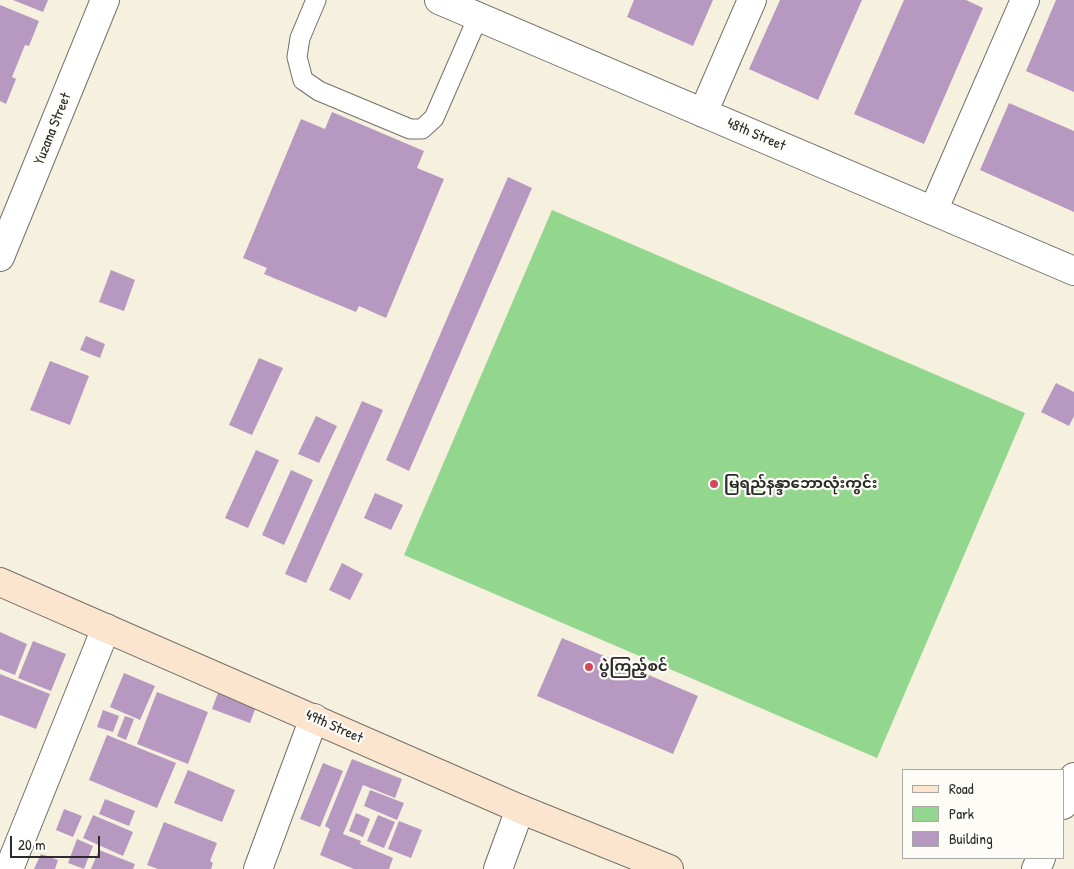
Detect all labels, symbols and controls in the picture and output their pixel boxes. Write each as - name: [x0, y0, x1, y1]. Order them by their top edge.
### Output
- street label: Yuzana Street: [30, 90, 76, 168]
- street label: 48th Street: [724, 115, 788, 155]
- place label: မြရည်နန္ဒာဘောလုံးကွင်း: [724, 475, 878, 493]
- marker: မြရည်နန္ဒာဘောလုံးကွင်း: [708, 478, 720, 490]
- place label: ပွဲကြည့်စင်: [599, 658, 668, 676]
- marker: ပွဲကြည့်စင်: [583, 661, 595, 673]
- street label: 49th Street: [302, 706, 366, 748]
- legend: [902, 769, 1064, 859]
- text: Road: [949, 778, 974, 799]
- text: Park: [949, 803, 974, 824]
- scale bar: [12, 826, 102, 858]
- text: Building: [949, 828, 993, 849]
- text: 20 m: [18, 834, 45, 855]

